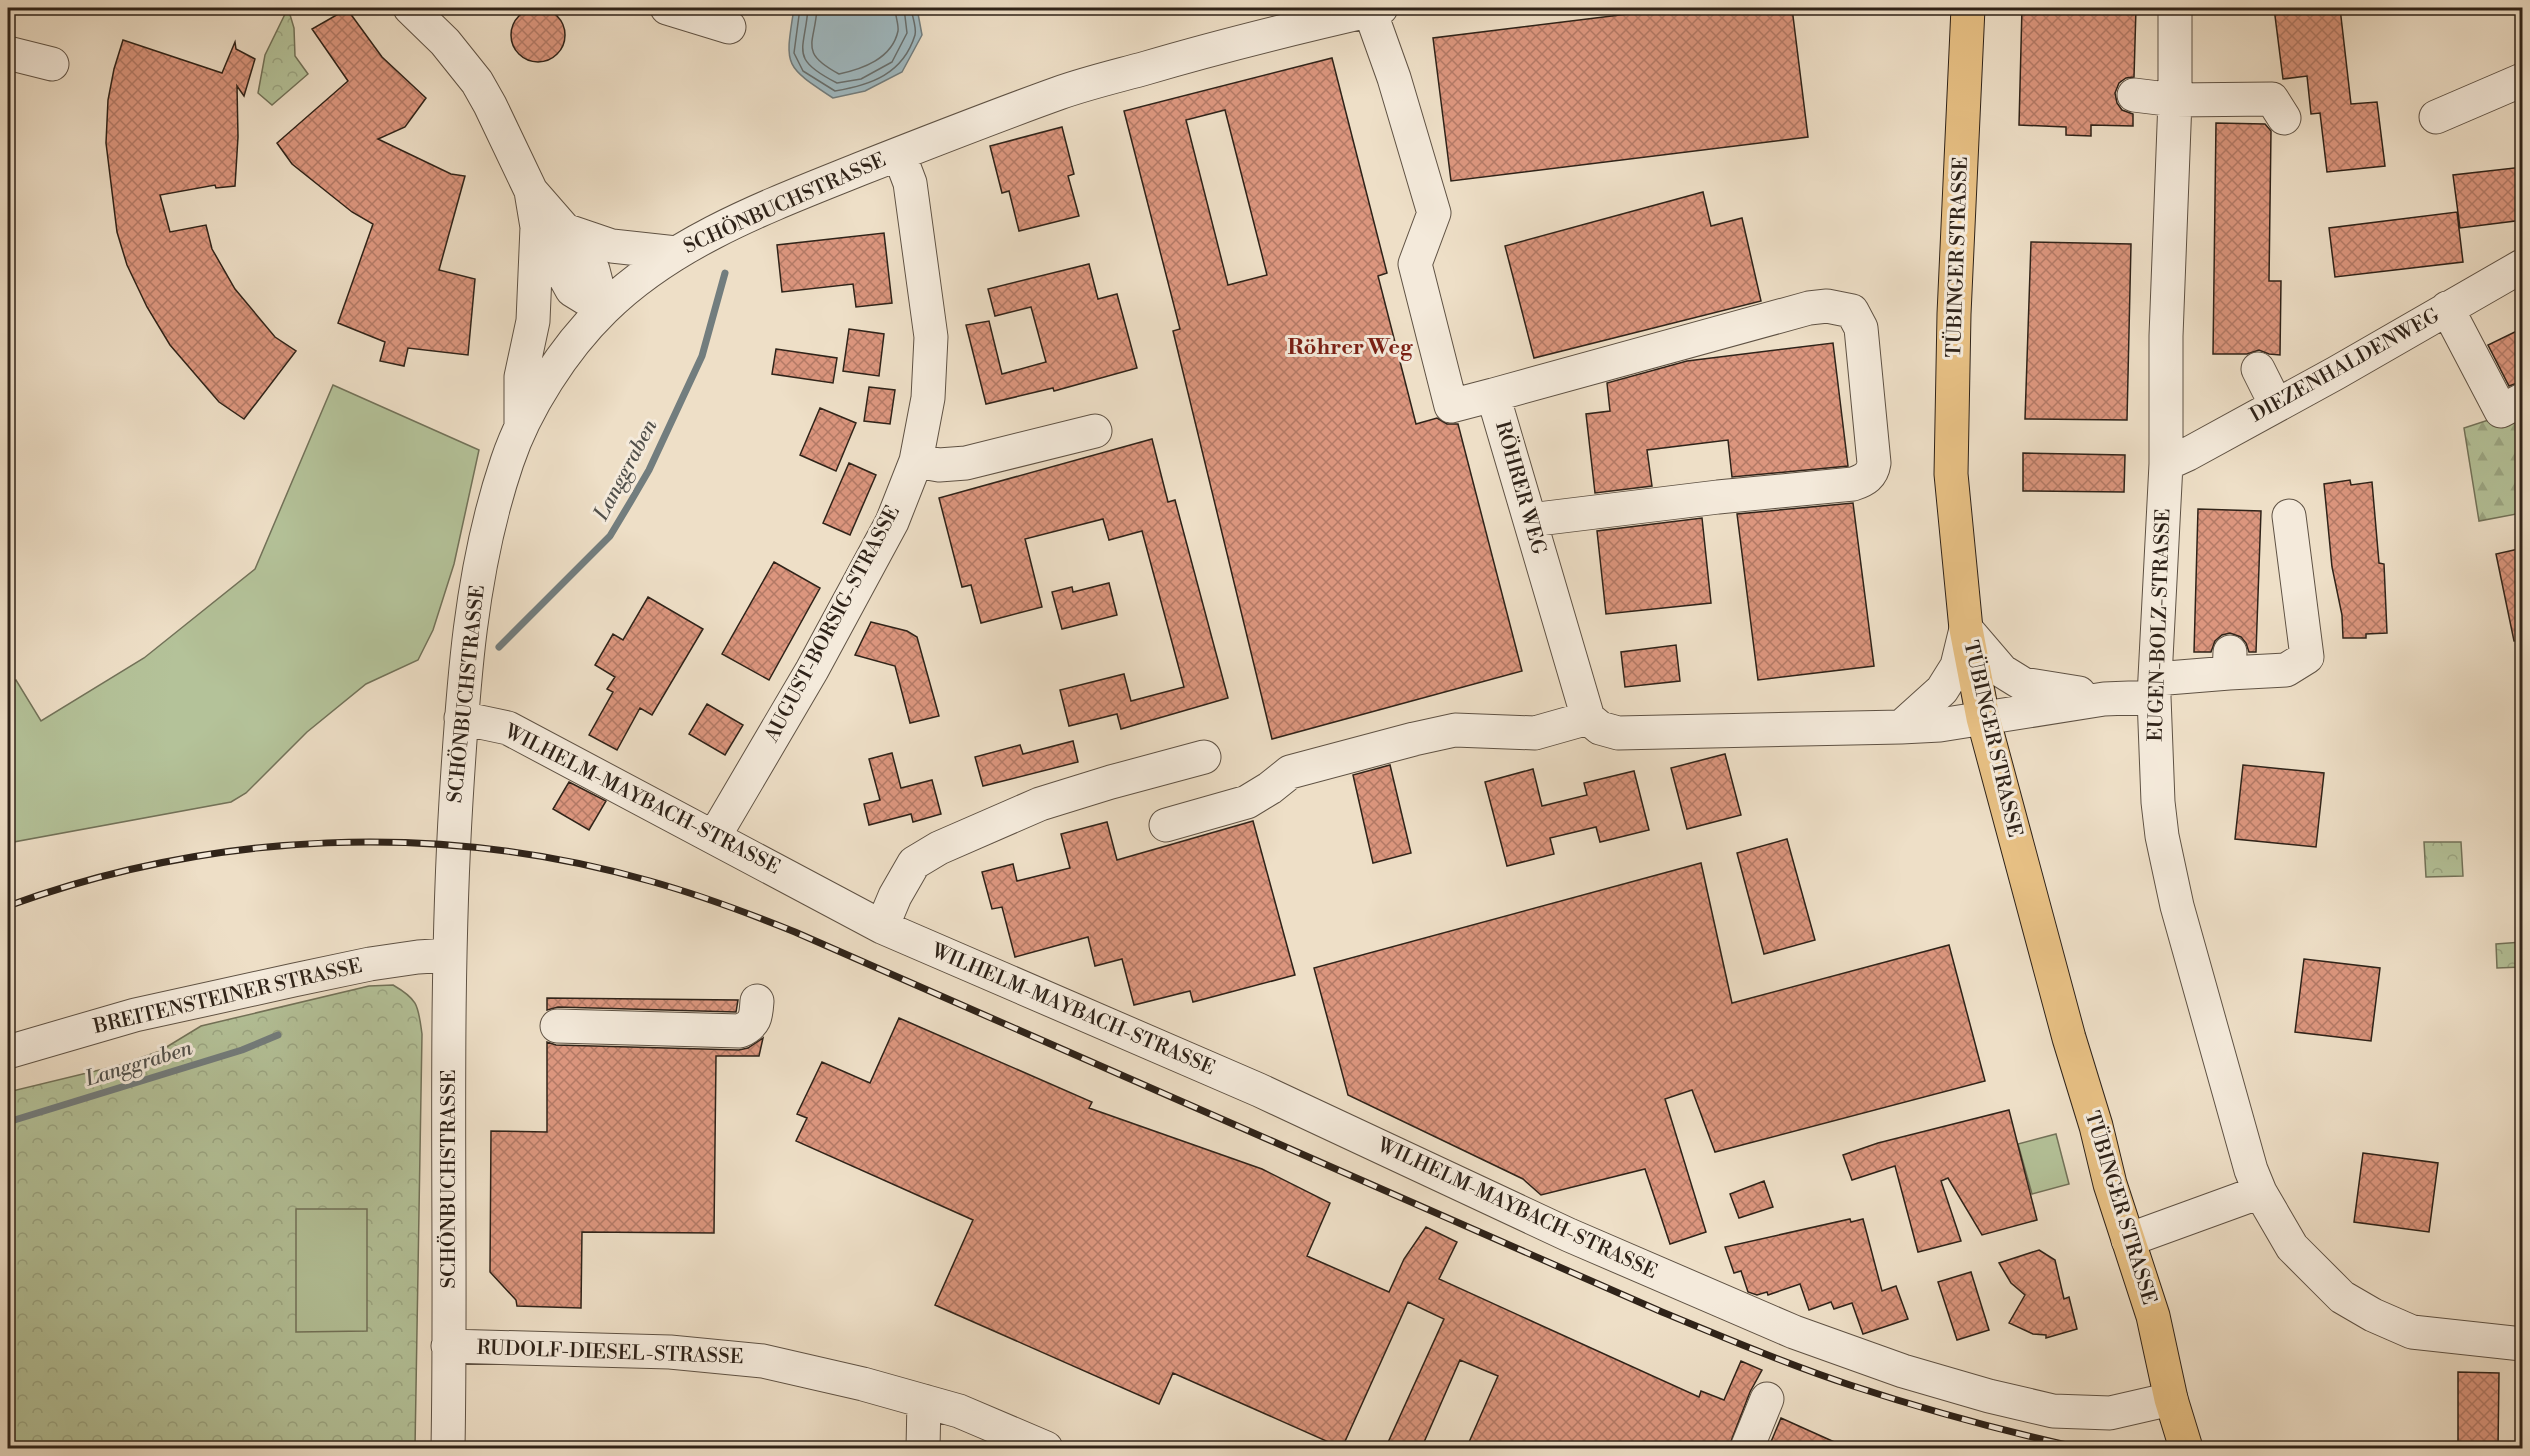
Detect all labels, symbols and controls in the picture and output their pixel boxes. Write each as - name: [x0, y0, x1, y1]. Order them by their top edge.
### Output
- street label: SCHÖNBUCHSTRASSE: [679, 147, 890, 260]
- street label: TÜBINGER STRASSE: [1941, 156, 1974, 358]
- street label: DIEZENHALDENWEG: [2246, 303, 2444, 428]
- district label: Röhrer Weg: [1288, 334, 1413, 361]
- water label: Langgraben: [588, 415, 663, 526]
- street label: RÖHRER WEG: [1489, 418, 1552, 558]
- street label: AUGUST-BORSIG-STRASSE: [759, 502, 906, 747]
- street label: EUGEN-BOLZ-STRASSE: [2143, 508, 2177, 742]
- street label: SCHÖNBUCHSTRASSE: [442, 584, 491, 804]
- street label: TÜBINGER STRASSE: [1957, 638, 2028, 840]
- street label: WILHELM-MAYBACH-STRASSE: [499, 719, 784, 881]
- street label: WILHELM-MAYBACH-STRASSE: [926, 938, 1219, 1081]
- street label: BREITENSTEINER STRASSE: [90, 954, 365, 1040]
- water label: Langgraben: [81, 1035, 196, 1093]
- street label: SCHÖNBUCHSTRASSE: [436, 1070, 462, 1288]
- street label: TÜBINGER STRASSE: [2079, 1108, 2162, 1308]
- street label: WILHELM-MAYBACH-STRASSE: [1372, 1133, 1661, 1285]
- street label: RUDOLF-DIESEL-STRASSE: [476, 1336, 744, 1370]

